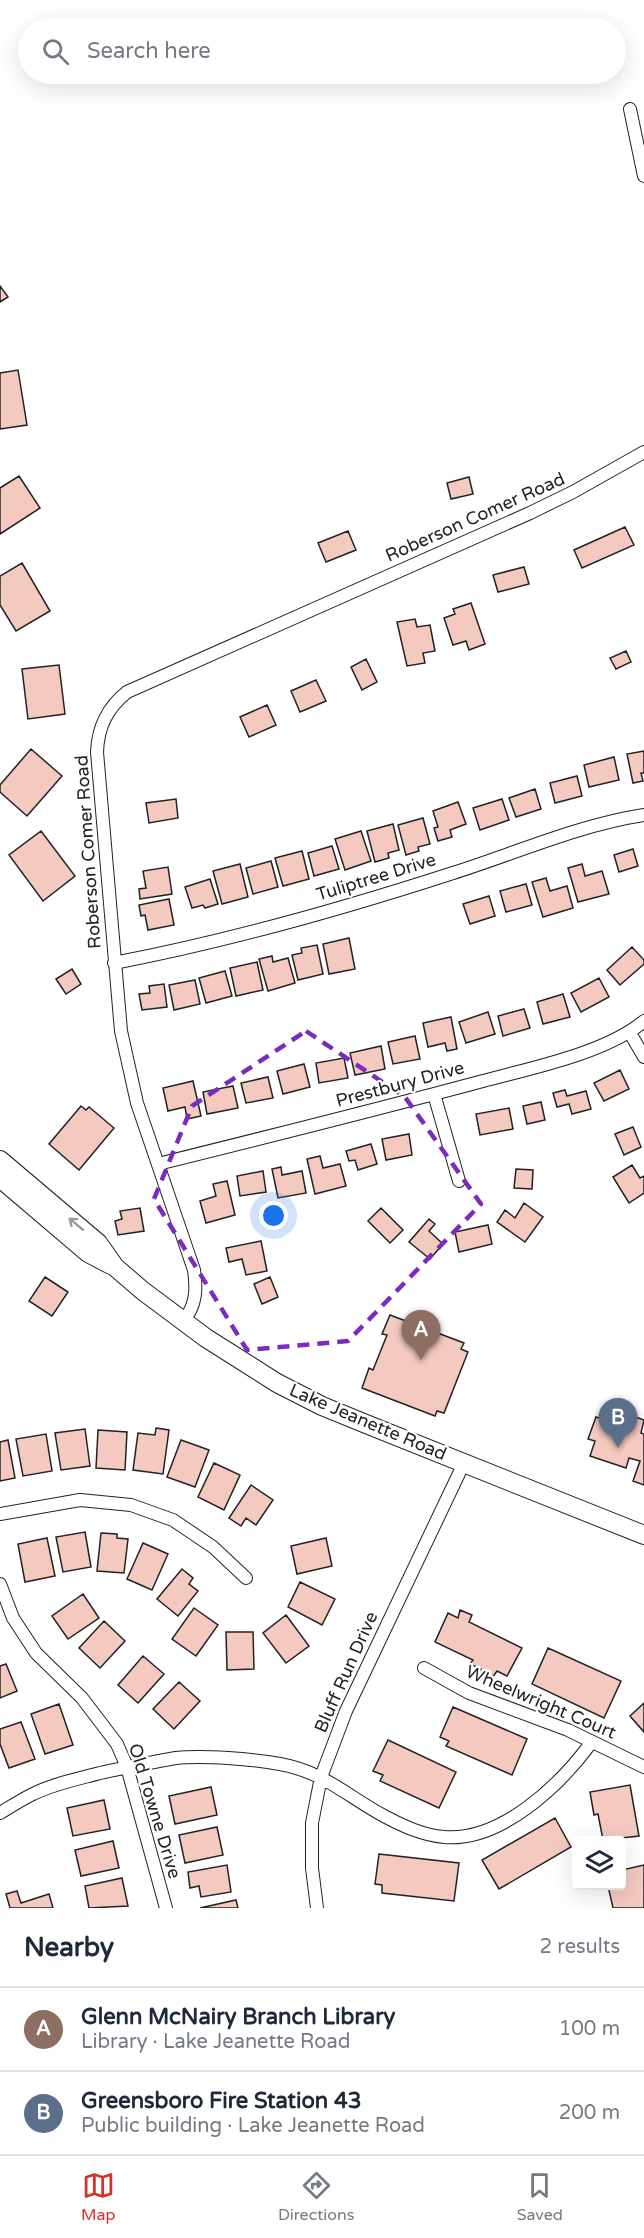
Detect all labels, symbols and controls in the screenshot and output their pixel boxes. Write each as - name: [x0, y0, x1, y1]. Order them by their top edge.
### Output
- search box: [18, 18, 626, 84]
- icon: search: [39, 35, 72, 68]
- text: Search here: [87, 38, 211, 64]
- street label: Roberson Comer Road: [382, 467, 568, 567]
- street label: Roberson Comer Road: [70, 754, 106, 950]
- street label: Tuliptree Drive: [314, 848, 438, 906]
- street label: Prestbury Drive: [333, 1056, 467, 1112]
- your location: [259, 1201, 288, 1230]
- one-way arrow: [68, 1218, 84, 1231]
- pin: A: [402, 1310, 440, 1360]
- street label: Lake Jeanette Road: [286, 1379, 450, 1465]
- pin: B: [598, 1398, 638, 1448]
- street label: Bluff Run Drive: [309, 1608, 383, 1736]
- street label: Wheelwright Court: [463, 1660, 620, 1744]
- street label: Old Towne Drive: [124, 1741, 186, 1881]
- map controls: [572, 1836, 626, 1890]
- button: layers: [572, 1836, 626, 1890]
- text: Nearby: [24, 1932, 114, 1963]
- text: 2 results: [540, 1935, 620, 1959]
- text: Glenn McNairy Branch Library: [81, 2004, 395, 2030]
- text: A: [36, 2017, 51, 2041]
- text: 100 m: [559, 2017, 620, 2041]
- text: Library · Lake Jeanette Road: [81, 2030, 350, 2054]
- text: Greensboro Fire Station 43: [81, 2088, 362, 2114]
- text: B: [37, 2101, 50, 2125]
- text: 200 m: [559, 2101, 620, 2125]
- text: Public building · Lake Jeanette Road: [81, 2114, 425, 2138]
- tab: Map: [81, 2169, 116, 2225]
- tab: Directions: [278, 2169, 354, 2225]
- tab: Saved: [517, 2169, 563, 2225]

